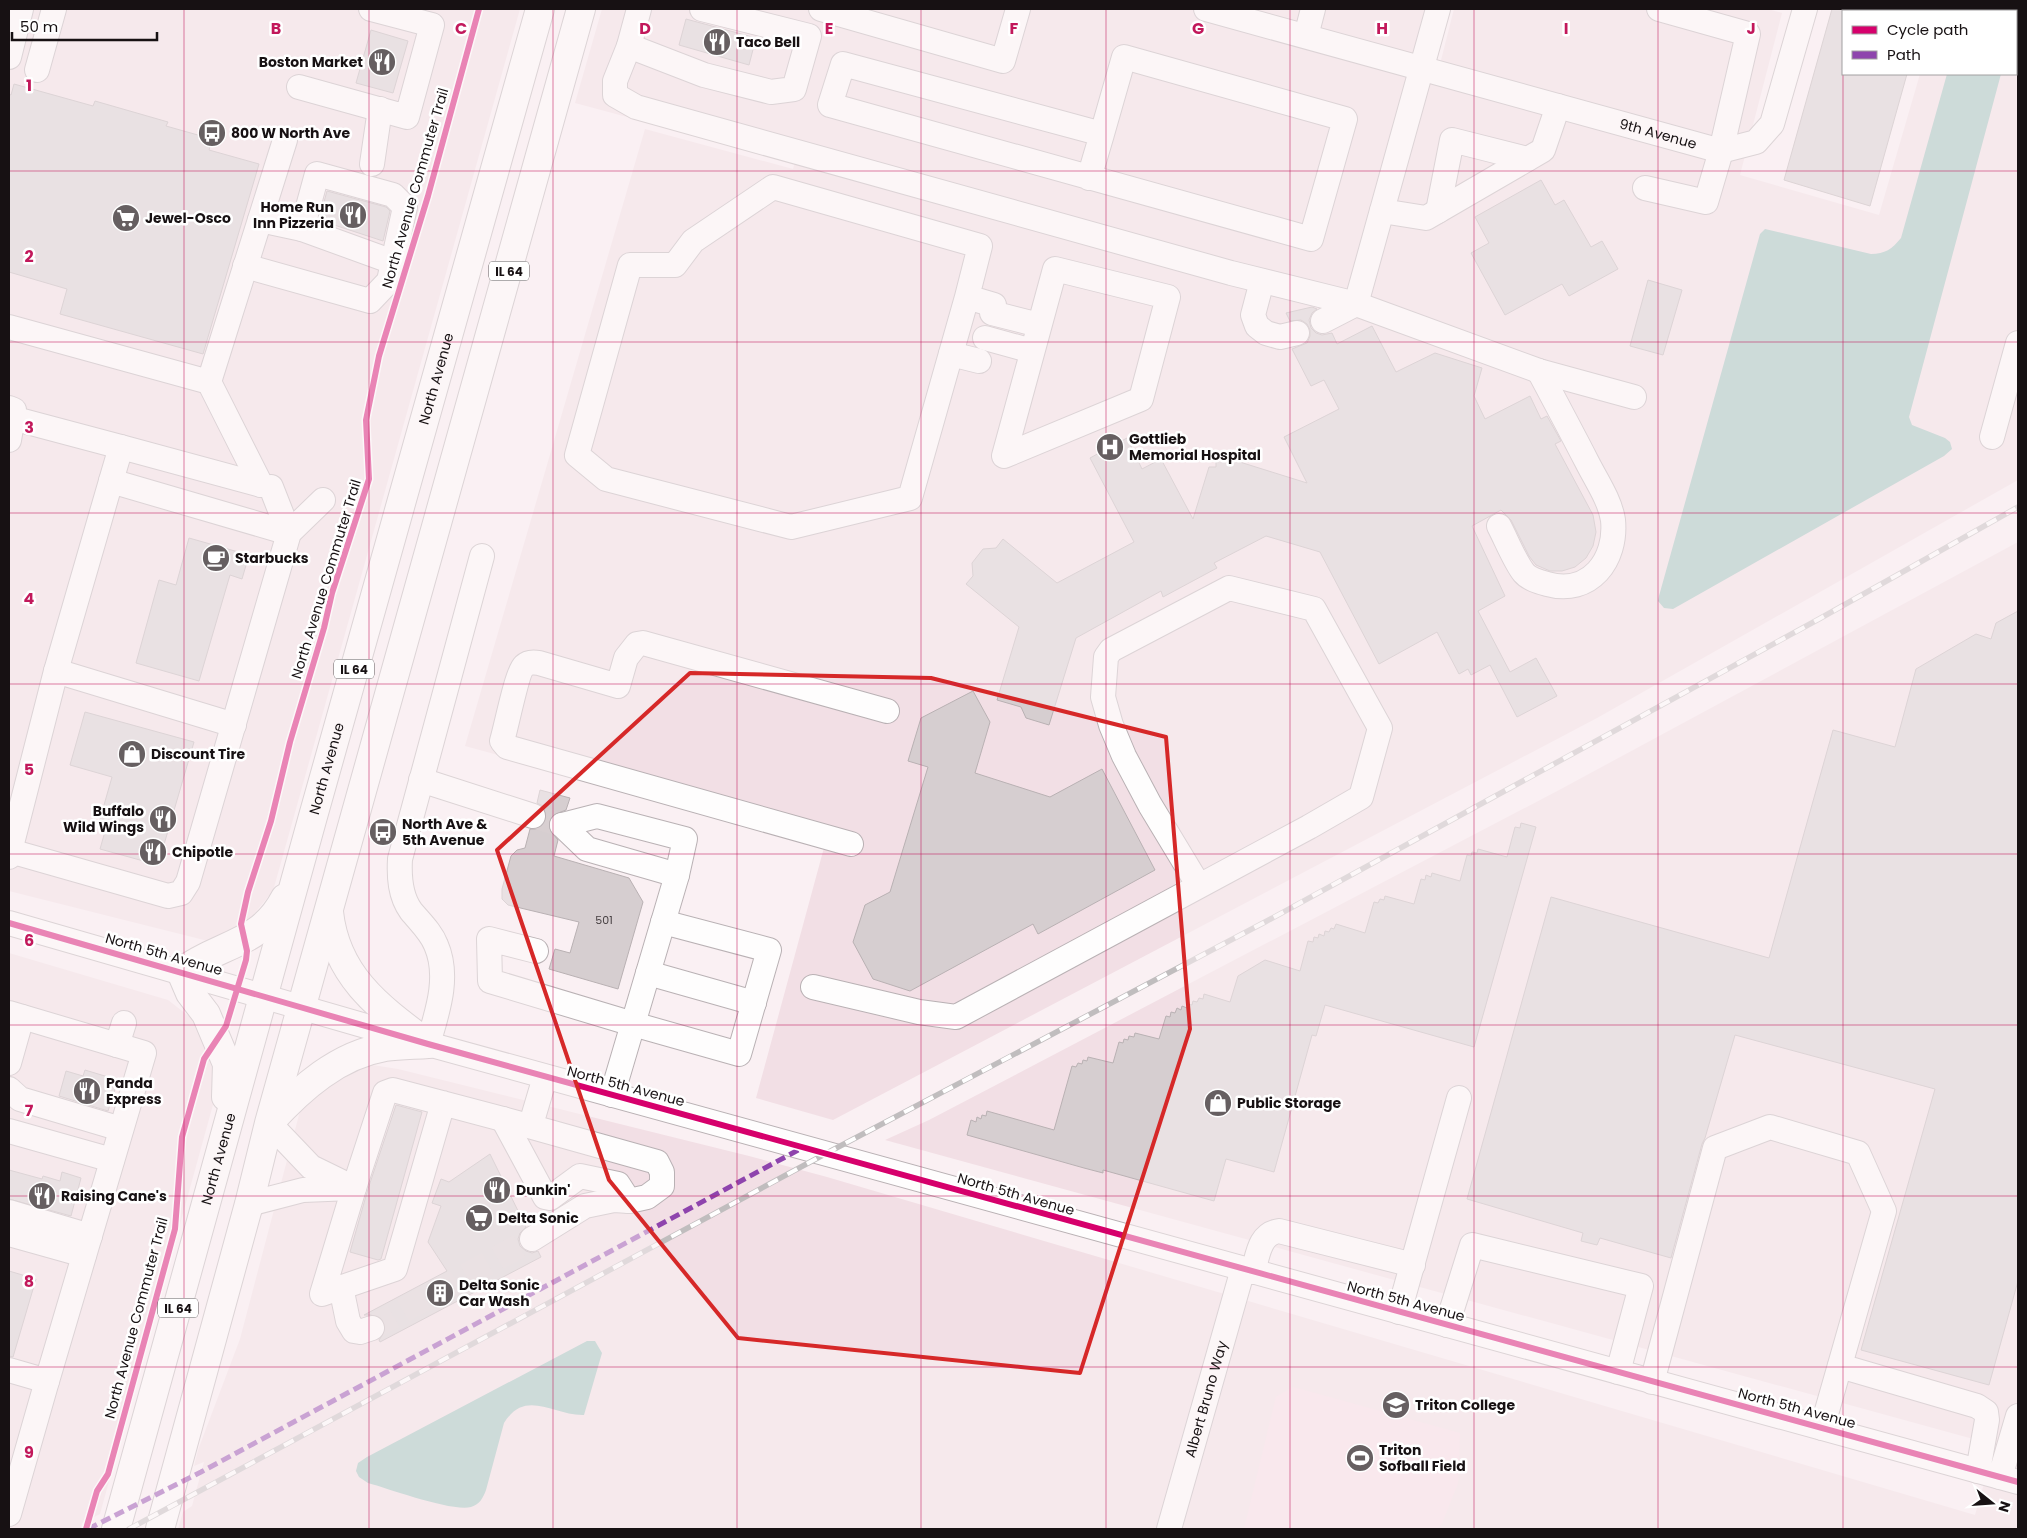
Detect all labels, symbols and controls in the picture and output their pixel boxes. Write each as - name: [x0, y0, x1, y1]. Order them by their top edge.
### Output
- scale bar: [12, 10, 158, 42]
- legend: [1842, 10, 2017, 75]
- text: 50 m: [20, 16, 58, 37]
- text: B: [271, 17, 281, 40]
- text: C: [455, 17, 467, 40]
- text: D: [639, 17, 651, 40]
- text: E: [825, 17, 833, 40]
- text: F: [1010, 17, 1019, 40]
- text: G: [1192, 17, 1204, 40]
- text: H: [1376, 17, 1388, 40]
- text: I: [1564, 17, 1568, 40]
- text: J: [1746, 17, 1756, 40]
- text: Cycle path: [1887, 19, 1968, 40]
- restaurant icon: Taco Bell: [702, 27, 732, 57]
- place label: Taco Bell: [736, 32, 800, 52]
- text: Path: [1887, 44, 1921, 65]
- restaurant icon: Boston Market: [367, 47, 397, 77]
- place label: Boston Market: [259, 52, 363, 72]
- text: 1: [26, 74, 32, 97]
- street label: North Avenue Commuter Trail: [377, 85, 453, 291]
- street label: 9th Avenue: [1617, 113, 1699, 154]
- bus stop icon: 800 W North Ave: [197, 118, 227, 148]
- place label: 800 W North Ave: [231, 123, 351, 143]
- place label: Home Run Inn Pizzeria: [253, 197, 334, 233]
- restaurant icon: Home Run Inn Pizzeria: [338, 200, 368, 230]
- supermarket icon: Jewel-Osco: [111, 203, 141, 233]
- place label: Jewel-Osco: [145, 208, 231, 228]
- text: 2: [24, 245, 34, 268]
- road number: IL 64: [489, 262, 529, 280]
- street label: North Avenue: [414, 330, 459, 427]
- text: 3: [24, 416, 34, 439]
- place label: Gottlieb Memorial Hospital: [1129, 429, 1261, 465]
- hospital icon: Gottlieb Memorial Hospital: [1095, 432, 1125, 462]
- street label: North Avenue Commuter Trail: [286, 477, 366, 681]
- cafe icon: Starbucks: [201, 543, 231, 573]
- place label: Starbucks: [235, 548, 309, 568]
- text: 4: [24, 587, 35, 610]
- road number: IL 64: [334, 660, 374, 679]
- street label: North Avenue: [304, 720, 349, 817]
- shop icon: Discount Tire: [117, 739, 147, 769]
- place label: Discount Tire: [151, 744, 245, 764]
- text: 5: [24, 758, 34, 781]
- place label: Buffalo Wild Wings: [63, 801, 144, 837]
- restaurant icon: Buffalo Wild Wings: [148, 804, 178, 834]
- place label: North Ave & 5th Avenue: [402, 814, 488, 850]
- bus stop icon: North Ave & 5th Avenue: [368, 817, 398, 847]
- restaurant icon: Chipotle: [138, 837, 168, 867]
- place label: Chipotle: [172, 842, 233, 862]
- house number: 501: [595, 912, 613, 928]
- street label: North 5th Avenue: [103, 928, 225, 980]
- text: 6: [24, 929, 34, 952]
- street label: North 5th Avenue: [565, 1061, 687, 1111]
- place label: Panda Express: [106, 1073, 162, 1109]
- restaurant icon: Panda Express: [72, 1076, 102, 1106]
- shop icon: Public Storage: [1203, 1088, 1233, 1118]
- place label: Public Storage: [1237, 1093, 1342, 1113]
- text: 7: [25, 1099, 34, 1122]
- street label: North Avenue: [196, 1110, 241, 1207]
- street label: North 5th Avenue: [955, 1168, 1077, 1220]
- restaurant icon: Dunkin': [482, 1175, 512, 1205]
- place label: Dunkin': [516, 1180, 570, 1200]
- restaurant icon: Raising Cane's: [27, 1181, 57, 1211]
- place label: Raising Cane's: [61, 1186, 167, 1206]
- supermarket icon: Delta Sonic: [464, 1203, 494, 1233]
- place label: Delta Sonic: [498, 1208, 579, 1228]
- street label: North Avenue Commuter Trail: [99, 1215, 173, 1421]
- text: 8: [24, 1270, 34, 1293]
- place label: Delta Sonic Car Wash: [459, 1275, 540, 1311]
- street label: North 5th Avenue: [1345, 1276, 1467, 1326]
- building icon: Delta Sonic Car Wash: [425, 1278, 455, 1308]
- road number: IL 64: [158, 1299, 198, 1318]
- street label: Albert Bruno Way: [1180, 1338, 1232, 1460]
- street label: North 5th Avenue: [1736, 1383, 1858, 1433]
- school or university icon: Triton College: [1381, 1390, 1411, 1420]
- place label: Triton College: [1415, 1395, 1515, 1415]
- place label: Triton Sofball Field: [1379, 1440, 1466, 1476]
- text: 9: [24, 1441, 34, 1464]
- sports icon: Triton Sofball Field: [1345, 1443, 1375, 1473]
- north arrow: [1967, 1478, 2017, 1528]
- text: N: [1993, 1499, 2016, 1515]

